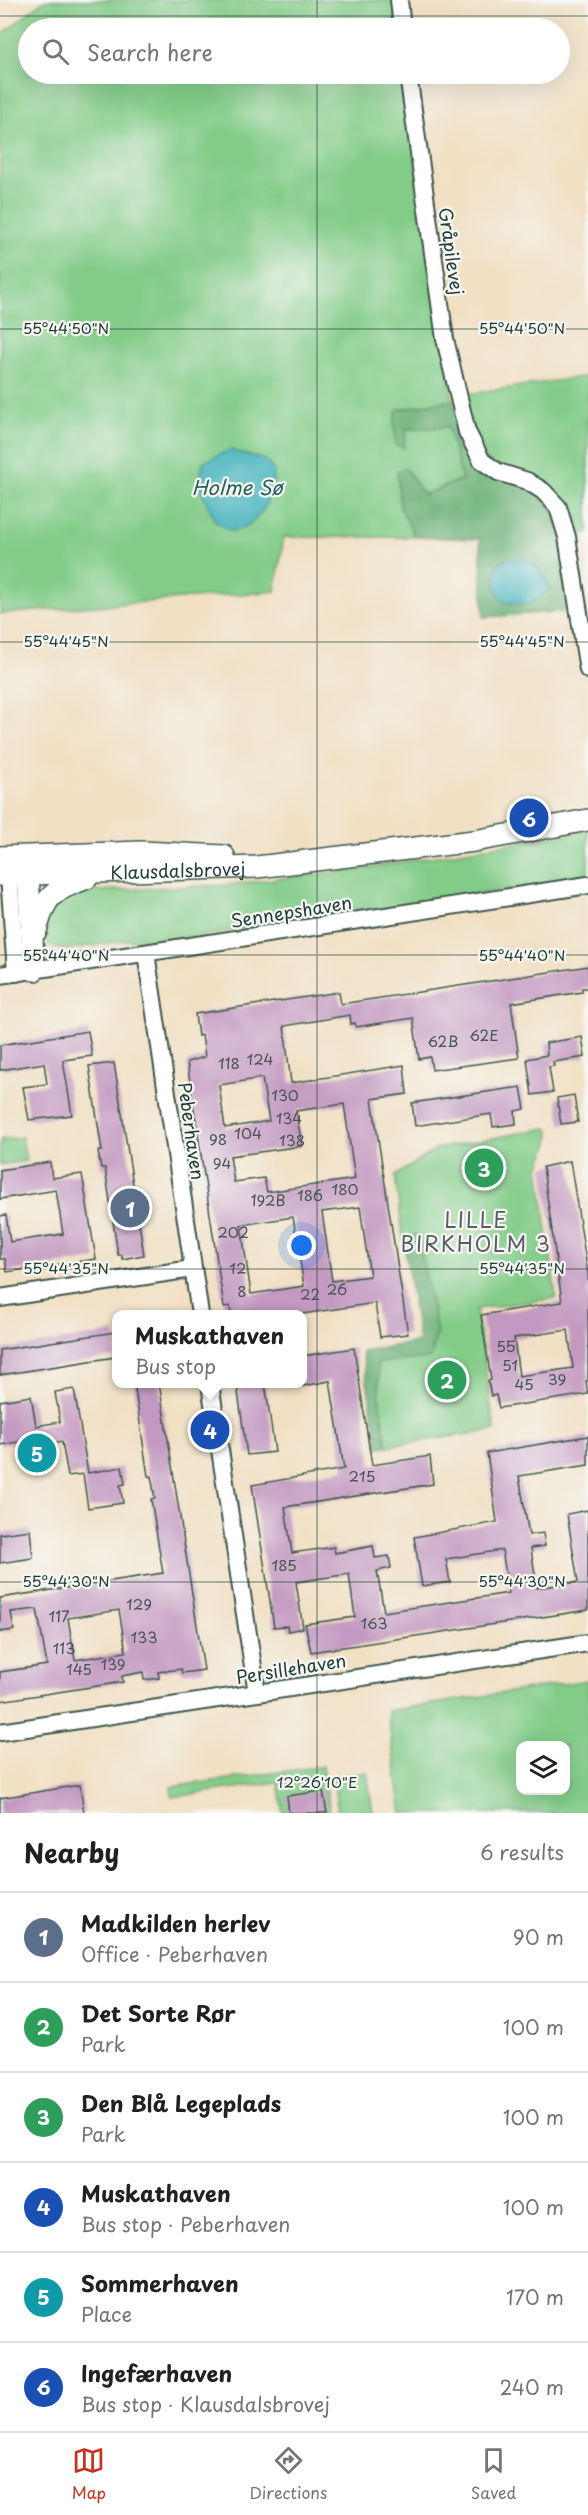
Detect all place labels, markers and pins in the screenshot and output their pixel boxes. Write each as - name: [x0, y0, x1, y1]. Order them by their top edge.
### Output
- pin: 6: [510, 796, 548, 840]
- pin: 3: [464, 1146, 504, 1190]
- pin: 1: [110, 1186, 150, 1230]
- pin: 2: [428, 1358, 466, 1402]
- pin: 4: [190, 1408, 230, 1452]
- pin: 5: [18, 1430, 57, 1476]

